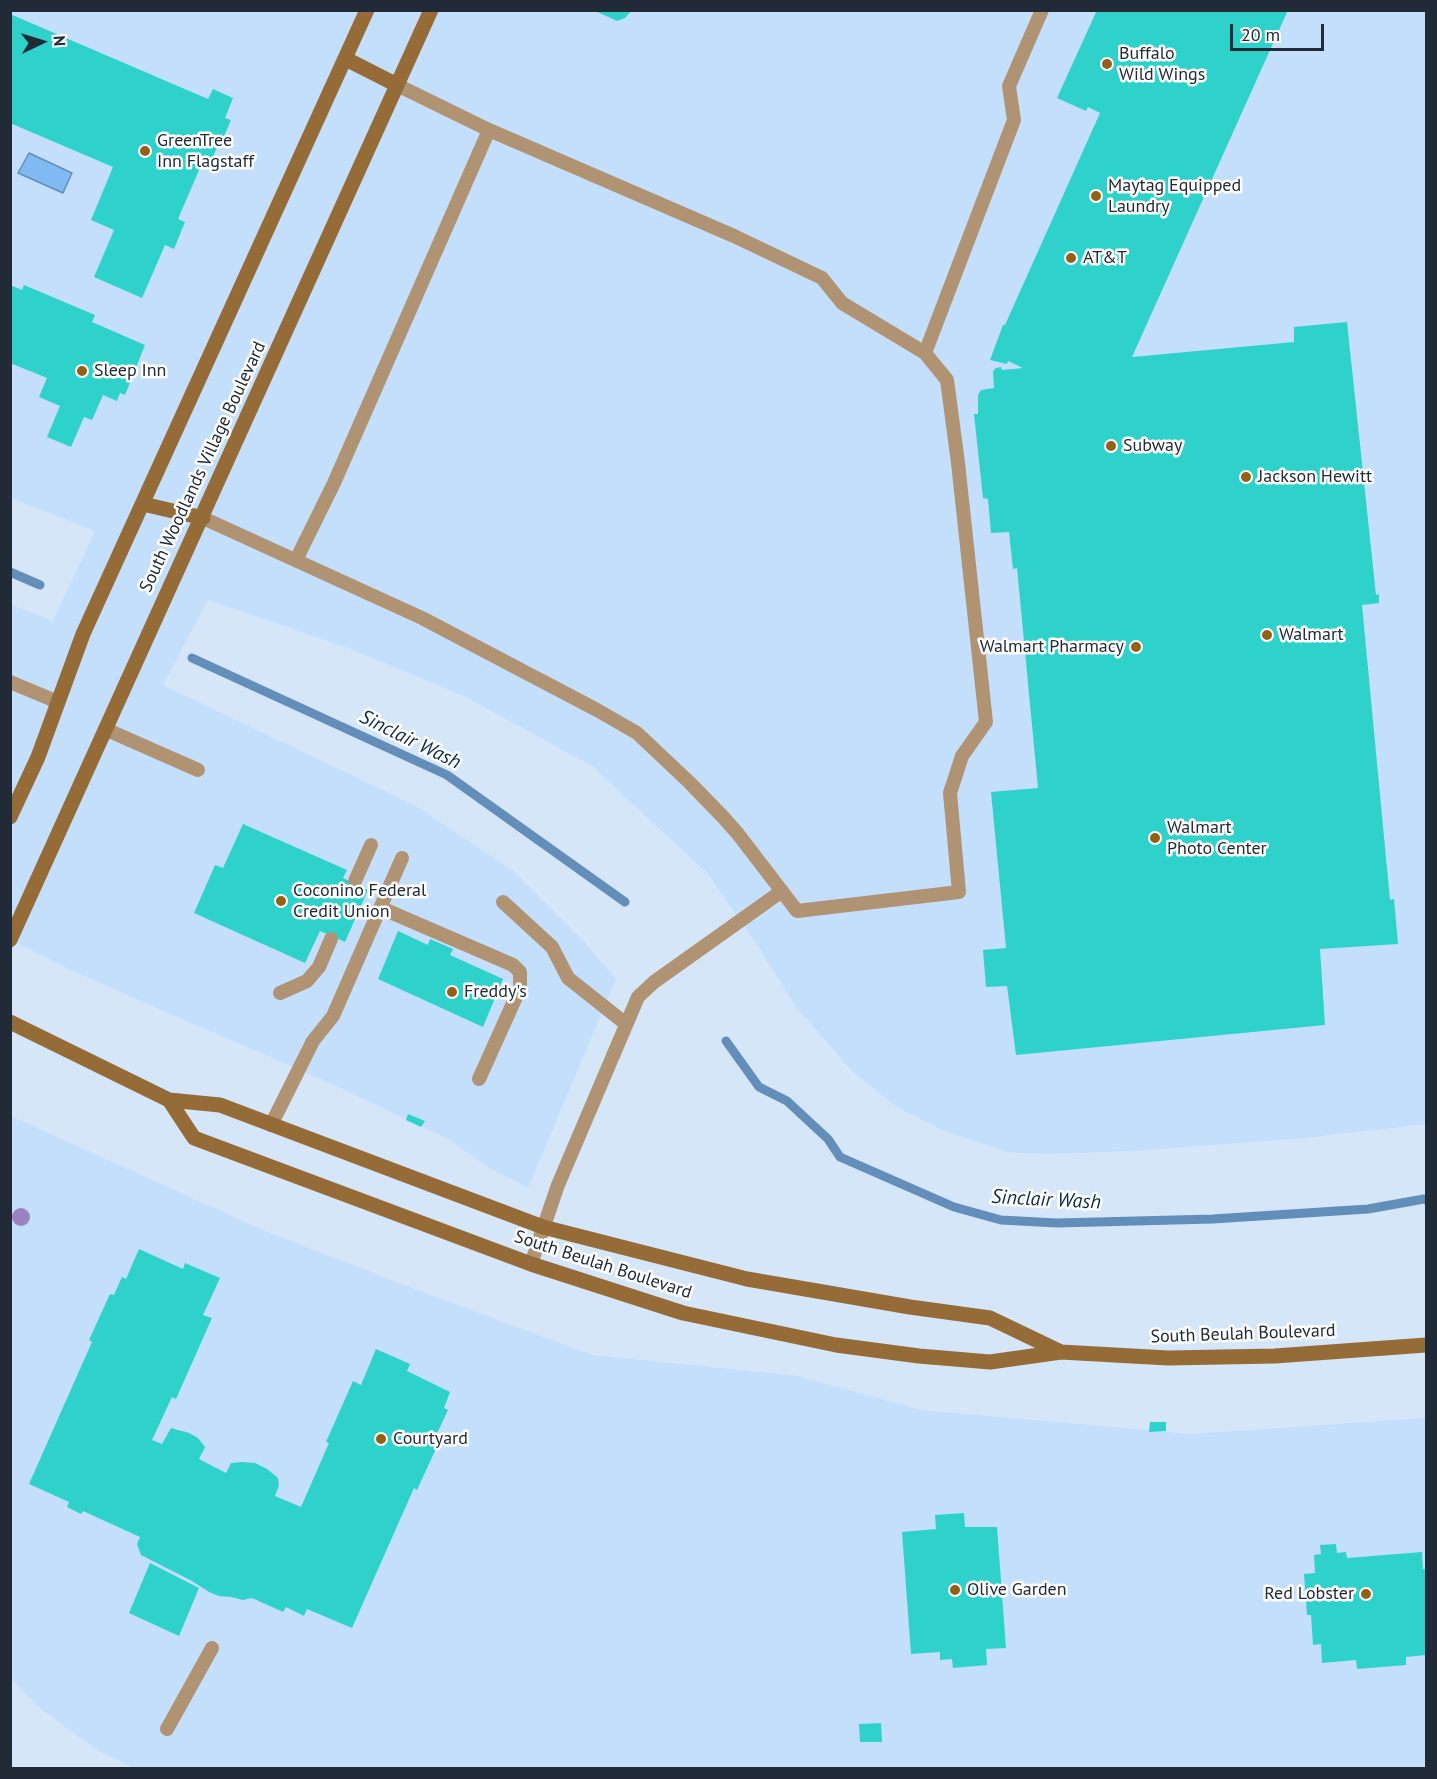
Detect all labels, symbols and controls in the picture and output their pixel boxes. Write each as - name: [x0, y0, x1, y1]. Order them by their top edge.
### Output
- north arrow: [12, 12, 72, 72]
- scale bar: [1233, 12, 1328, 50]
- text: 20 m: [1241, 23, 1280, 46]
- text: N: [50, 35, 70, 47]
- place label: Buffalo Wild Wings: [1119, 43, 1205, 86]
- marker: Buffalo Wild Wings: [1100, 57, 1114, 71]
- place label: GreenTree Inn Flagstaff: [157, 130, 254, 172]
- marker: GreenTree Inn Flagstaff: [138, 144, 152, 158]
- place label: Maytag Equipped Laundry: [1108, 175, 1241, 218]
- marker: Maytag Equipped Laundry: [1089, 189, 1103, 203]
- place label: AT&T: [1083, 247, 1127, 269]
- marker: AT&T: [1064, 251, 1078, 265]
- street label: South Woodlands Village Boulevard: [135, 338, 271, 596]
- place label: Sleep Inn: [94, 360, 166, 382]
- marker: Sleep Inn: [75, 364, 89, 378]
- place label: Subway: [1123, 435, 1182, 457]
- marker: Subway: [1104, 439, 1118, 453]
- place label: Jackson Hewitt: [1258, 466, 1372, 488]
- marker: Jackson Hewitt: [1239, 470, 1253, 484]
- place label: Walmart: [1279, 624, 1344, 646]
- marker: Walmart: [1260, 628, 1274, 642]
- place label: Walmart Pharmacy: [980, 636, 1124, 658]
- marker: Walmart Pharmacy: [1129, 640, 1143, 654]
- water label: Sinclair Wash: [355, 705, 465, 775]
- place label: Walmart Photo Center: [1167, 817, 1267, 860]
- marker: Walmart Photo Center: [1148, 831, 1162, 845]
- place label: Coconino Federal Credit Union: [293, 880, 426, 922]
- marker: Coconino Federal Credit Union: [274, 894, 288, 908]
- place label: Freddy's: [464, 981, 527, 1003]
- marker: Freddy's: [445, 985, 459, 999]
- water label: Sinclair Wash: [991, 1185, 1101, 1215]
- street label: South Beulah Boulevard: [512, 1226, 694, 1304]
- street label: South Beulah Boulevard: [1150, 1320, 1336, 1348]
- place label: Courtyard: [393, 1428, 468, 1450]
- marker: Courtyard: [374, 1432, 388, 1446]
- place label: Olive Garden: [967, 1579, 1067, 1601]
- marker: Olive Garden: [948, 1583, 962, 1597]
- place label: Red Lobster: [1264, 1583, 1354, 1605]
- marker: Red Lobster: [1359, 1587, 1373, 1601]

